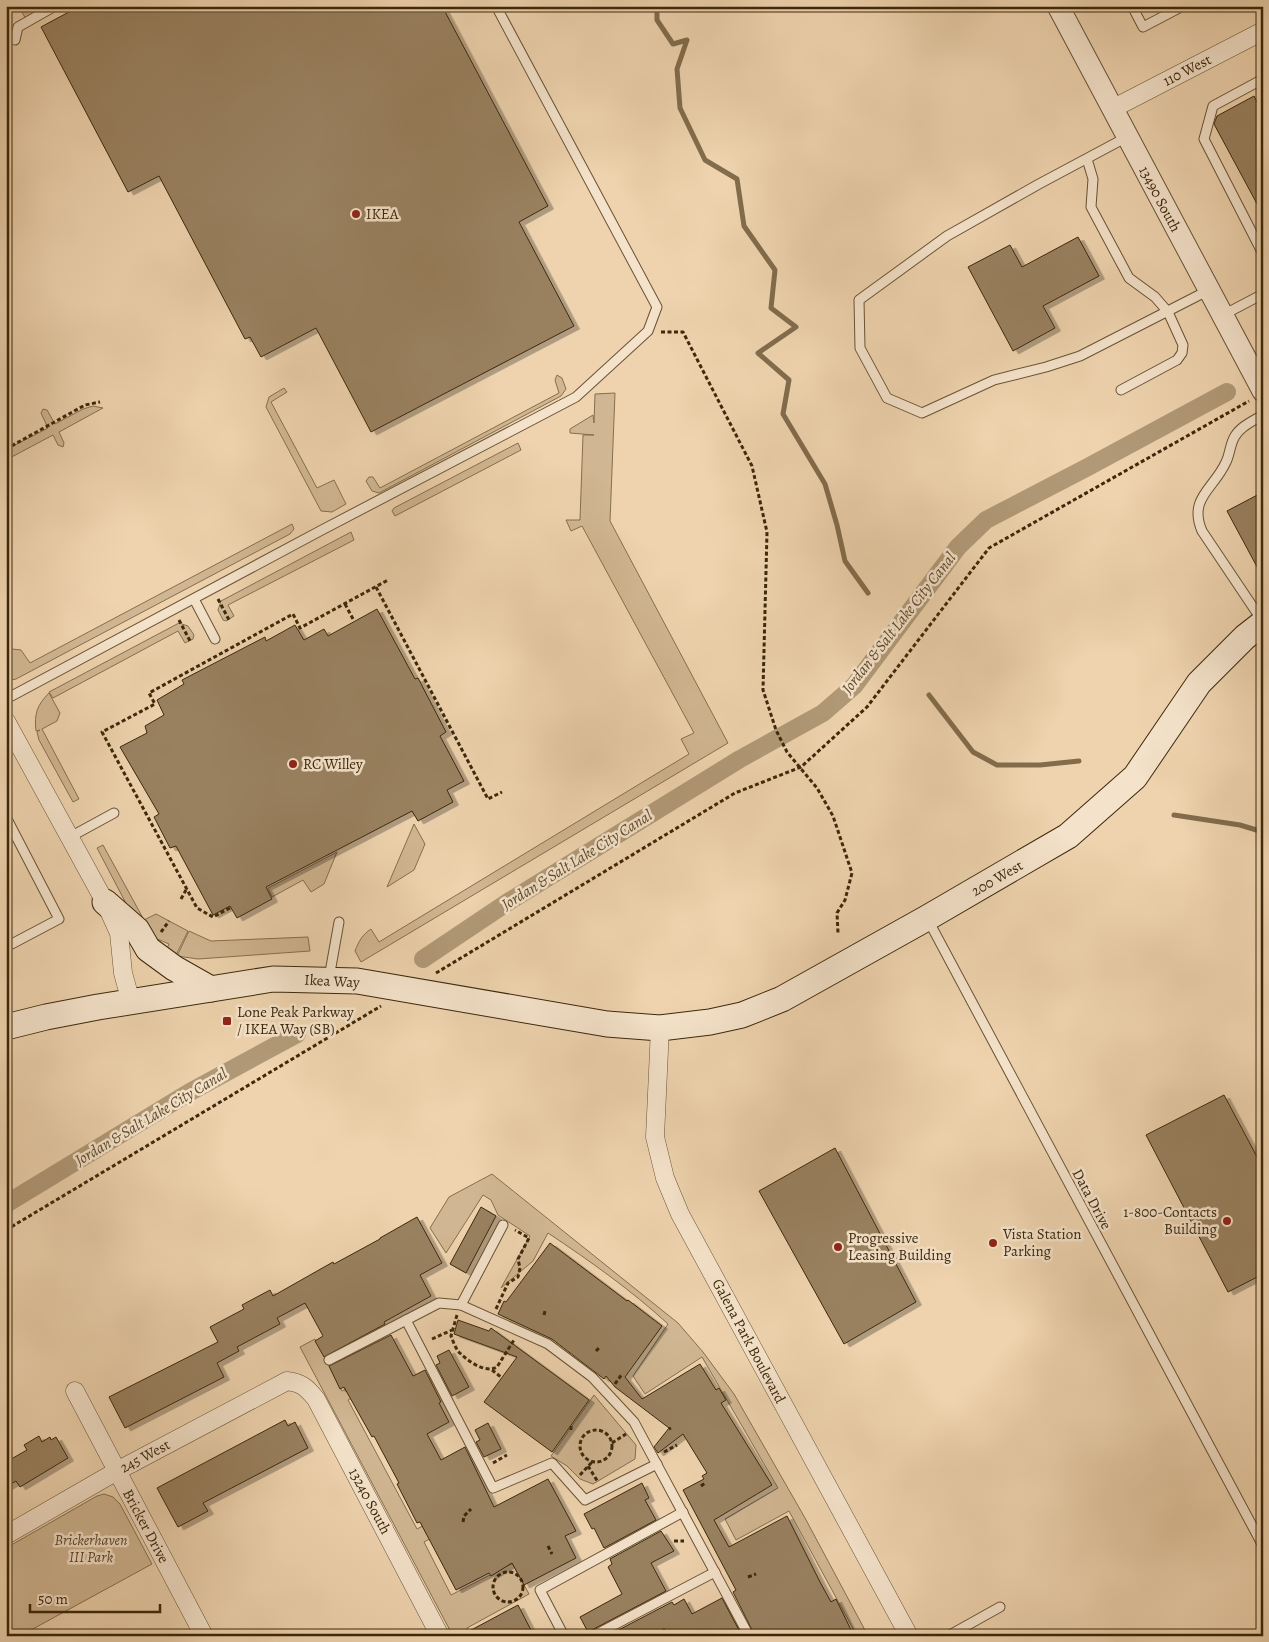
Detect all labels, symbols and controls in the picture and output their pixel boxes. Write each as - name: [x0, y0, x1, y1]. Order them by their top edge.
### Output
- street label: 110 West: [1159, 49, 1215, 91]
- street label: 13490 South: [1134, 162, 1186, 236]
- place label: IKEA: [366, 204, 399, 224]
- marker: IKEA: [350, 208, 362, 220]
- water label: Jordan & Salt Lake City Canal: [836, 548, 961, 699]
- place label: RC Willey: [303, 754, 363, 774]
- marker: RC Willey: [287, 758, 299, 770]
- water label: Jordan & Salt Lake City Canal: [497, 805, 657, 916]
- street label: 200 West: [967, 855, 1027, 901]
- street label: Ikea Way: [304, 970, 361, 992]
- place label: Lone Peak Parkway / IKEA Way (SB): [237, 1002, 354, 1039]
- marker: Lone Peak Parkway / IKEA Way (SB): [221, 1015, 233, 1027]
- water label: Jordan & Salt Lake City Canal: [70, 1063, 231, 1172]
- street label: Data Drive: [1068, 1165, 1116, 1233]
- place label: 1-800-Contacts Building: [1123, 1202, 1217, 1239]
- marker: 1-800-Contacts Building: [1221, 1215, 1233, 1227]
- place label: Vista Station Parking: [1002, 1224, 1081, 1261]
- place label: Progressive Leasing Building: [848, 1228, 952, 1265]
- marker: Vista Station Parking: [987, 1237, 999, 1249]
- marker: Progressive Leasing Building: [832, 1241, 844, 1253]
- street label: Galena Park Boulevard: [708, 1275, 791, 1408]
- street label: 245 West: [117, 1434, 174, 1477]
- street label: 13240 South: [344, 1464, 396, 1538]
- street label: Bricker Drive: [118, 1485, 174, 1567]
- park label: Brickerhaven III Park: [55, 1530, 127, 1567]
- scale bar: [30, 1582, 160, 1614]
- text: 50 m: [38, 1589, 68, 1609]

